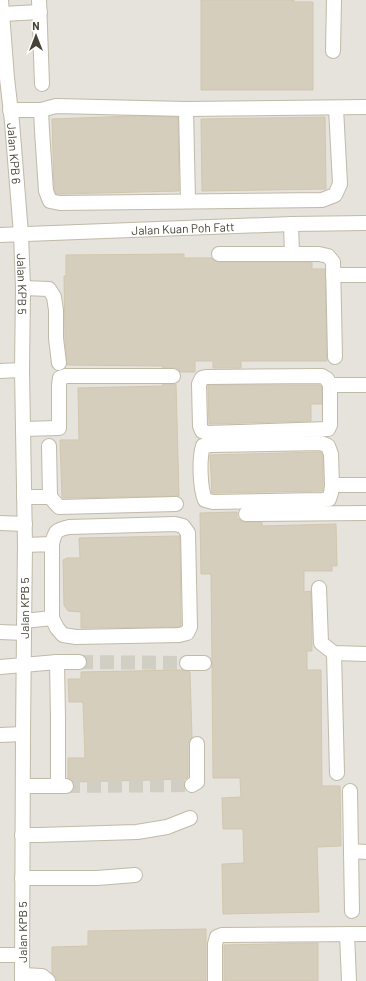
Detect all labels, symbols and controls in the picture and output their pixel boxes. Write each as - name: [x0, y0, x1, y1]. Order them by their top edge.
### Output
- north arrow: [16, 16, 56, 56]
- text: N: [32, 19, 40, 32]
- street label: Jalan KPB 6: [5, 122, 24, 185]
- street label: Jalan Kuan Poh Fatt: [131, 219, 235, 237]
- street label: Jalan KPB 5: [15, 253, 30, 315]
- street label: Jalan KPB 5: [17, 577, 31, 639]
- street label: Jalan KPB 5: [15, 901, 29, 963]

